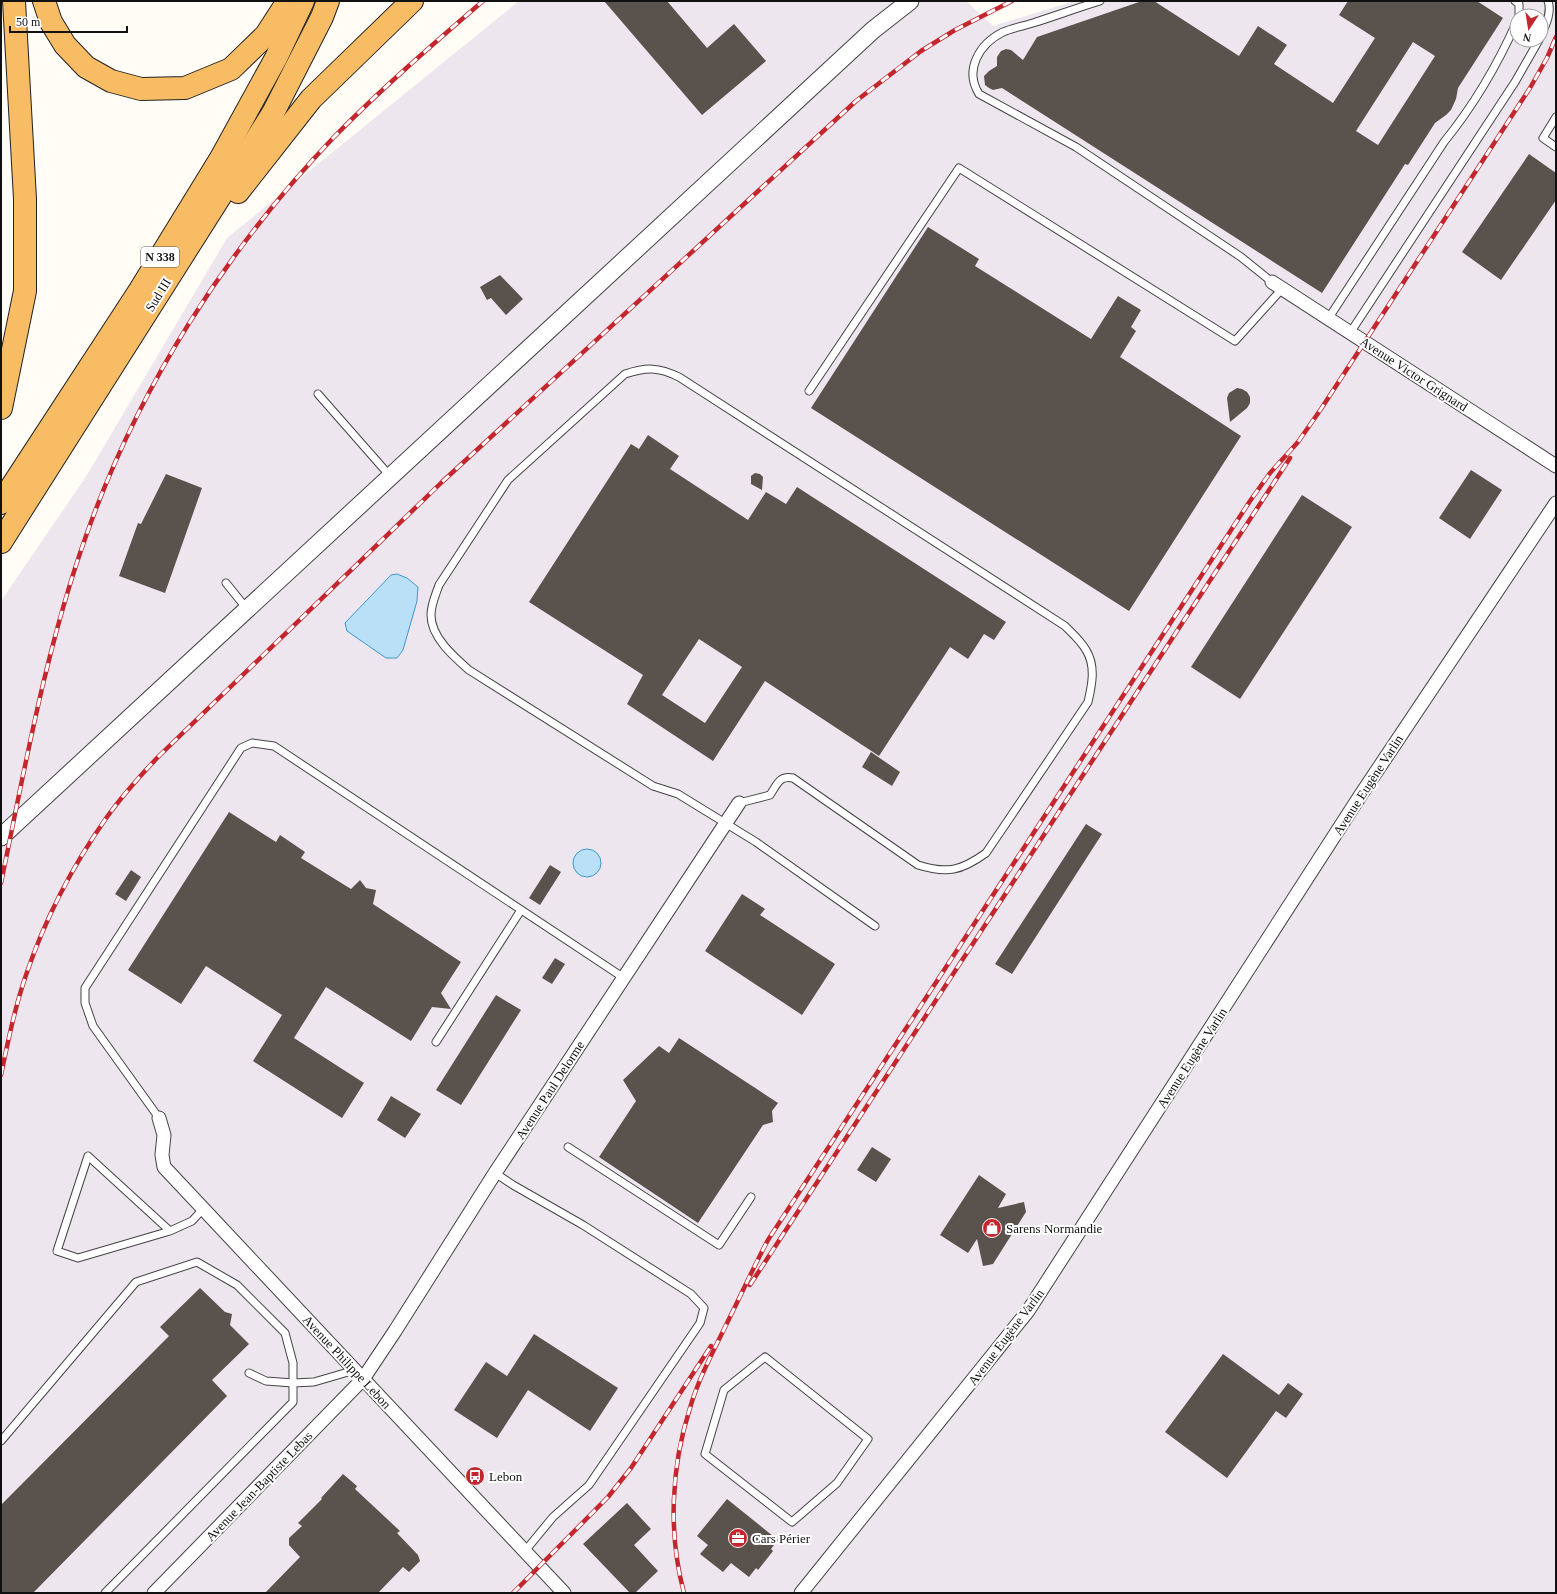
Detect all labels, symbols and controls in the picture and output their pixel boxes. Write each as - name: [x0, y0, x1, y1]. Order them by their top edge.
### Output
- scale bar: [10, 8, 127, 34]
- north arrow: [1509, 8, 1549, 48]
- text: 50 m: [16, 15, 41, 29]
- text: N: [1522, 31, 1532, 44]
- road number: N 338: [141, 247, 179, 267]
- street label: Sud III: [142, 276, 174, 314]
- street label: Avenue Victor Grignard: [1357, 334, 1471, 415]
- street label: Avenue Eugène Varlin: [1330, 732, 1406, 838]
- street label: Avenue Eugène Varlin: [1154, 1005, 1230, 1111]
- street label: Avenue Paul Delorme: [513, 1038, 588, 1142]
- shop icon: Sarens Normandie: [981, 1217, 1003, 1239]
- place label: Sarens Normandie: [1006, 1221, 1103, 1236]
- street label: Avenue Eugène Varlin: [965, 1286, 1047, 1388]
- street label: Avenue Philippe Lebon: [300, 1312, 395, 1412]
- street label: Avenue Jean-Baptiste Lebas: [203, 1428, 315, 1544]
- bus stop icon: Lebon: [464, 1465, 486, 1487]
- place label: Lebon: [489, 1469, 523, 1484]
- office icon: Cars Périer: [727, 1527, 749, 1549]
- place label: Cars Périer: [752, 1531, 811, 1546]

